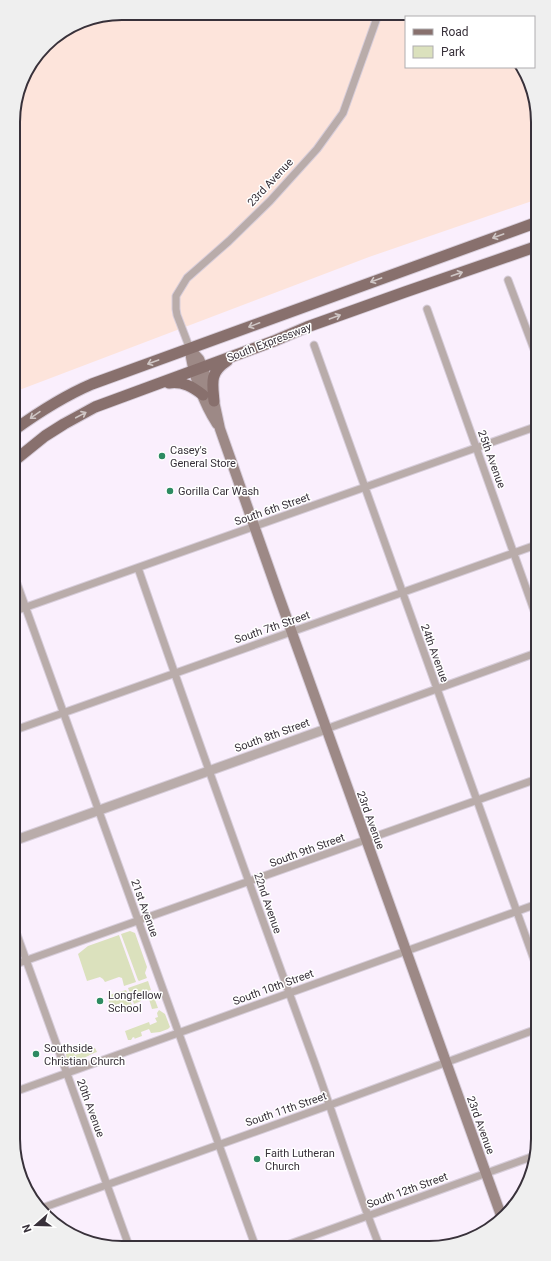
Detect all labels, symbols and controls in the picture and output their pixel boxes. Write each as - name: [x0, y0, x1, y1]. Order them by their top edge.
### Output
- legend: [405, 16, 535, 68]
- text: Road: [441, 25, 469, 39]
- text: Park: [441, 45, 466, 59]
- street label: 23rd Avenue: [245, 156, 296, 209]
- one-way arrow: [492, 233, 505, 240]
- one-way arrow: [451, 270, 464, 277]
- one-way arrow: [370, 277, 382, 285]
- one-way arrow: [328, 313, 340, 321]
- street label: South Expressway: [225, 320, 314, 365]
- one-way arrow: [248, 321, 260, 329]
- one-way arrow: [148, 359, 160, 367]
- one-way arrow: [75, 410, 87, 418]
- one-way arrow: [30, 411, 41, 419]
- street label: 25th Avenue: [475, 428, 508, 490]
- place label: Casey's General Store: [170, 444, 236, 470]
- marker: Casey's General Store: [157, 451, 167, 461]
- place label: Gorilla Car Wash: [178, 485, 259, 498]
- marker: Gorilla Car Wash: [165, 486, 175, 496]
- street label: South 6th Street: [233, 490, 312, 528]
- street label: South 7th Street: [233, 608, 312, 646]
- street label: 24th Avenue: [418, 622, 451, 684]
- street label: South 8th Street: [233, 716, 312, 755]
- street label: 23rd Avenue: [354, 789, 387, 851]
- street label: South 9th Street: [268, 831, 347, 870]
- street label: 22nd Avenue: [251, 871, 284, 935]
- street label: 21st Avenue: [128, 878, 161, 939]
- street label: South 10th Street: [231, 967, 316, 1008]
- place label: Longfellow School: [108, 989, 163, 1015]
- marker: Longfellow School: [95, 996, 105, 1006]
- place label: Southside Christian Church: [44, 1042, 125, 1068]
- marker: Southside Christian Church: [31, 1049, 41, 1059]
- street label: 20th Avenue: [74, 1077, 107, 1139]
- street label: South 11th Street: [244, 1089, 329, 1129]
- street label: 23rd Avenue: [464, 1094, 497, 1156]
- place label: Faith Lutheran Church: [265, 1147, 335, 1173]
- marker: Faith Lutheran Church: [252, 1154, 262, 1164]
- street label: South 12th Street: [365, 1170, 450, 1211]
- north arrow: [16, 1205, 56, 1245]
- text: N: [20, 1222, 35, 1234]

